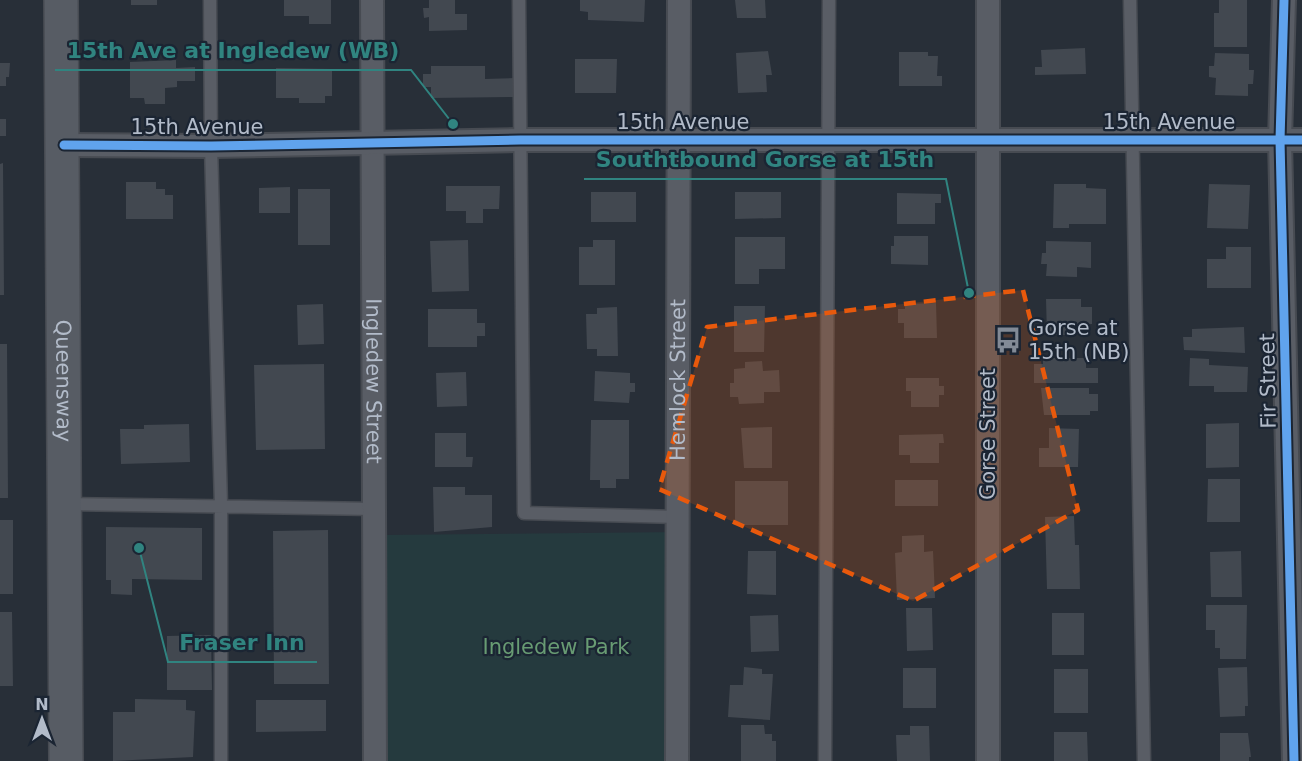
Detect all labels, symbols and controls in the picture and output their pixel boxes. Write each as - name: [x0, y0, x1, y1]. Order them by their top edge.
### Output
- callout: 15th Ave at Ingledew (WB): [55, 30, 411, 70]
- text: 15th Ave at Ingledew (WB): [67, 38, 399, 63]
- street label: 15th Avenue: [617, 110, 749, 134]
- street label: 15th Avenue: [1103, 110, 1235, 134]
- street label: 15th Avenue: [131, 115, 263, 139]
- callout: Southtbound Gorse at 15th: [584, 139, 946, 179]
- text: Southtbound Gorse at 15th: [596, 147, 934, 172]
- street label: Ingledew Street: [361, 298, 386, 464]
- street label: Hemlock Street: [666, 299, 690, 461]
- place label: Gorse at 15th (NB): [1028, 316, 1129, 364]
- street label: Queensway: [51, 320, 76, 442]
- bus stop icon: Gorse at 15th (NB): [993, 325, 1023, 355]
- street label: Fir Street: [1255, 333, 1281, 429]
- street label: Gorse Street: [976, 368, 1000, 500]
- callout: Fraser Inn: [168, 622, 317, 662]
- text: Fraser Inn: [179, 630, 305, 655]
- park label: Ingledew Park: [482, 635, 630, 659]
- north arrow: [12, 689, 72, 749]
- text: N: [35, 695, 49, 714]

